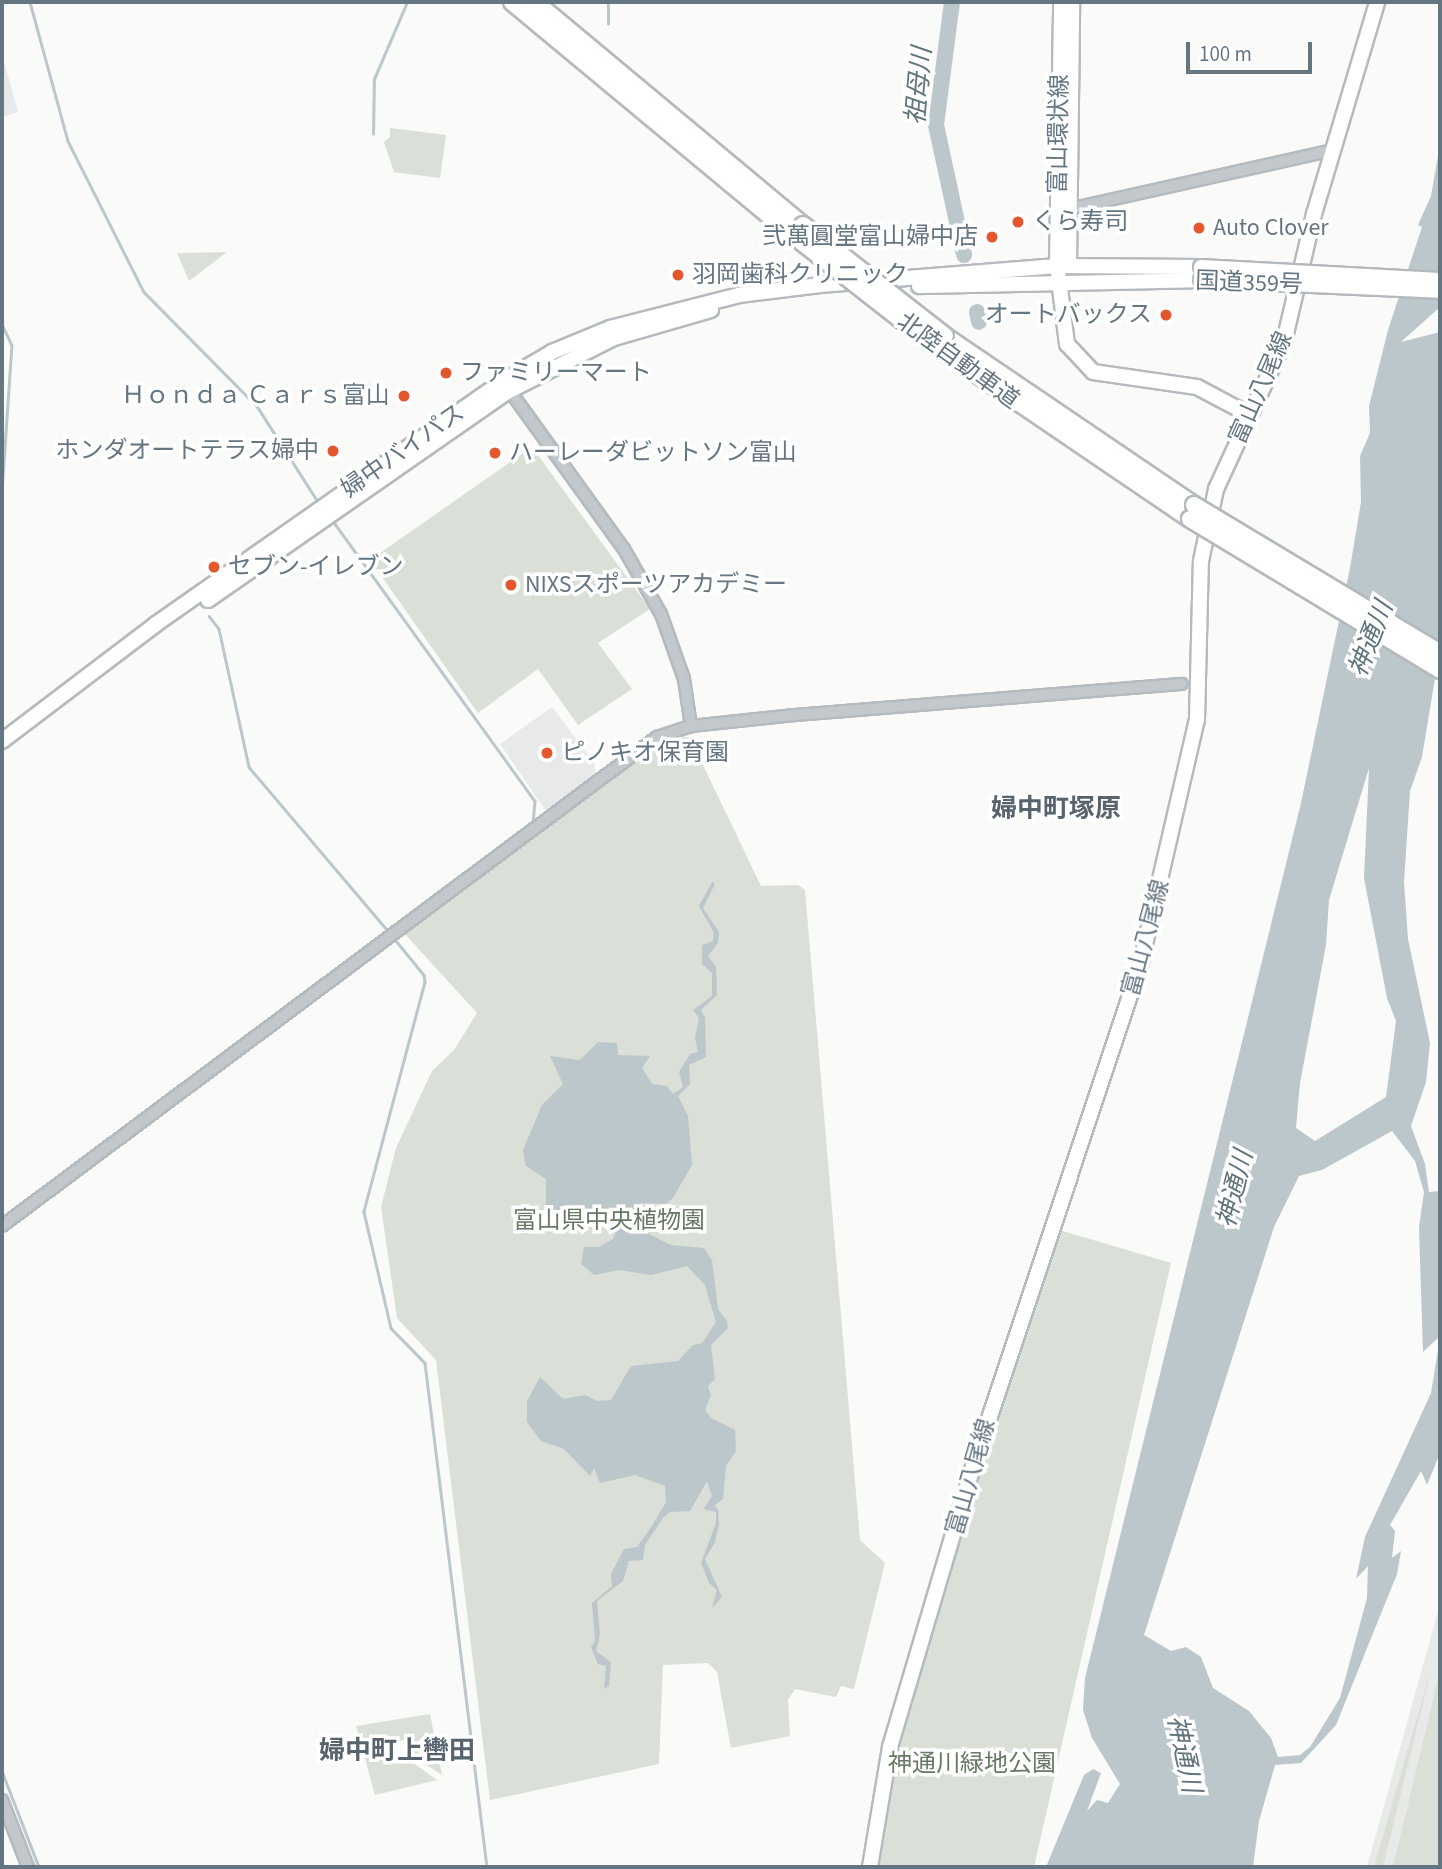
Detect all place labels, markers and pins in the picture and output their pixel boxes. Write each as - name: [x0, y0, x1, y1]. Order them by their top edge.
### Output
- place label: くら寿司: [1032, 208, 1128, 236]
- marker: くら寿司: [1010, 214, 1026, 230]
- place label: Auto Clover: [1213, 214, 1329, 242]
- marker: Auto Clover: [1191, 220, 1207, 236]
- place label: 弐萬圓堂富山婦中店: [762, 223, 978, 251]
- marker: 弐萬圓堂富山婦中店: [984, 229, 1000, 245]
- place label: 羽岡歯科クリニック: [692, 261, 908, 289]
- marker: 羽岡歯科クリニック: [670, 267, 686, 283]
- place label: オートバックス: [984, 301, 1152, 329]
- marker: オートバックス: [1158, 307, 1174, 323]
- place label: ファミリーマート: [460, 359, 652, 387]
- marker: ファミリーマート: [438, 365, 454, 381]
- place label: Ｈｏｎｄａ Ｃａｒｓ富山: [121, 382, 390, 410]
- marker: Ｈｏｎｄａ Ｃａｒｓ富山: [396, 388, 412, 404]
- place label: ホンダオートテラス婦中: [55, 437, 319, 465]
- place label: ハーレーダビットソン富山: [509, 439, 797, 467]
- marker: ホンダオートテラス婦中: [325, 443, 341, 459]
- marker: ハーレーダビットソン富山: [487, 445, 503, 461]
- place label: セブン-イレブン: [228, 553, 403, 581]
- marker: セブン-イレブン: [206, 559, 222, 575]
- place label: NIXSスポーツアカデミー: [525, 571, 788, 599]
- marker: NIXSスポーツアカデミー: [503, 577, 519, 593]
- place label: ピノキオ保育園: [561, 739, 729, 767]
- marker: ピノキオ保育園: [539, 745, 555, 761]

